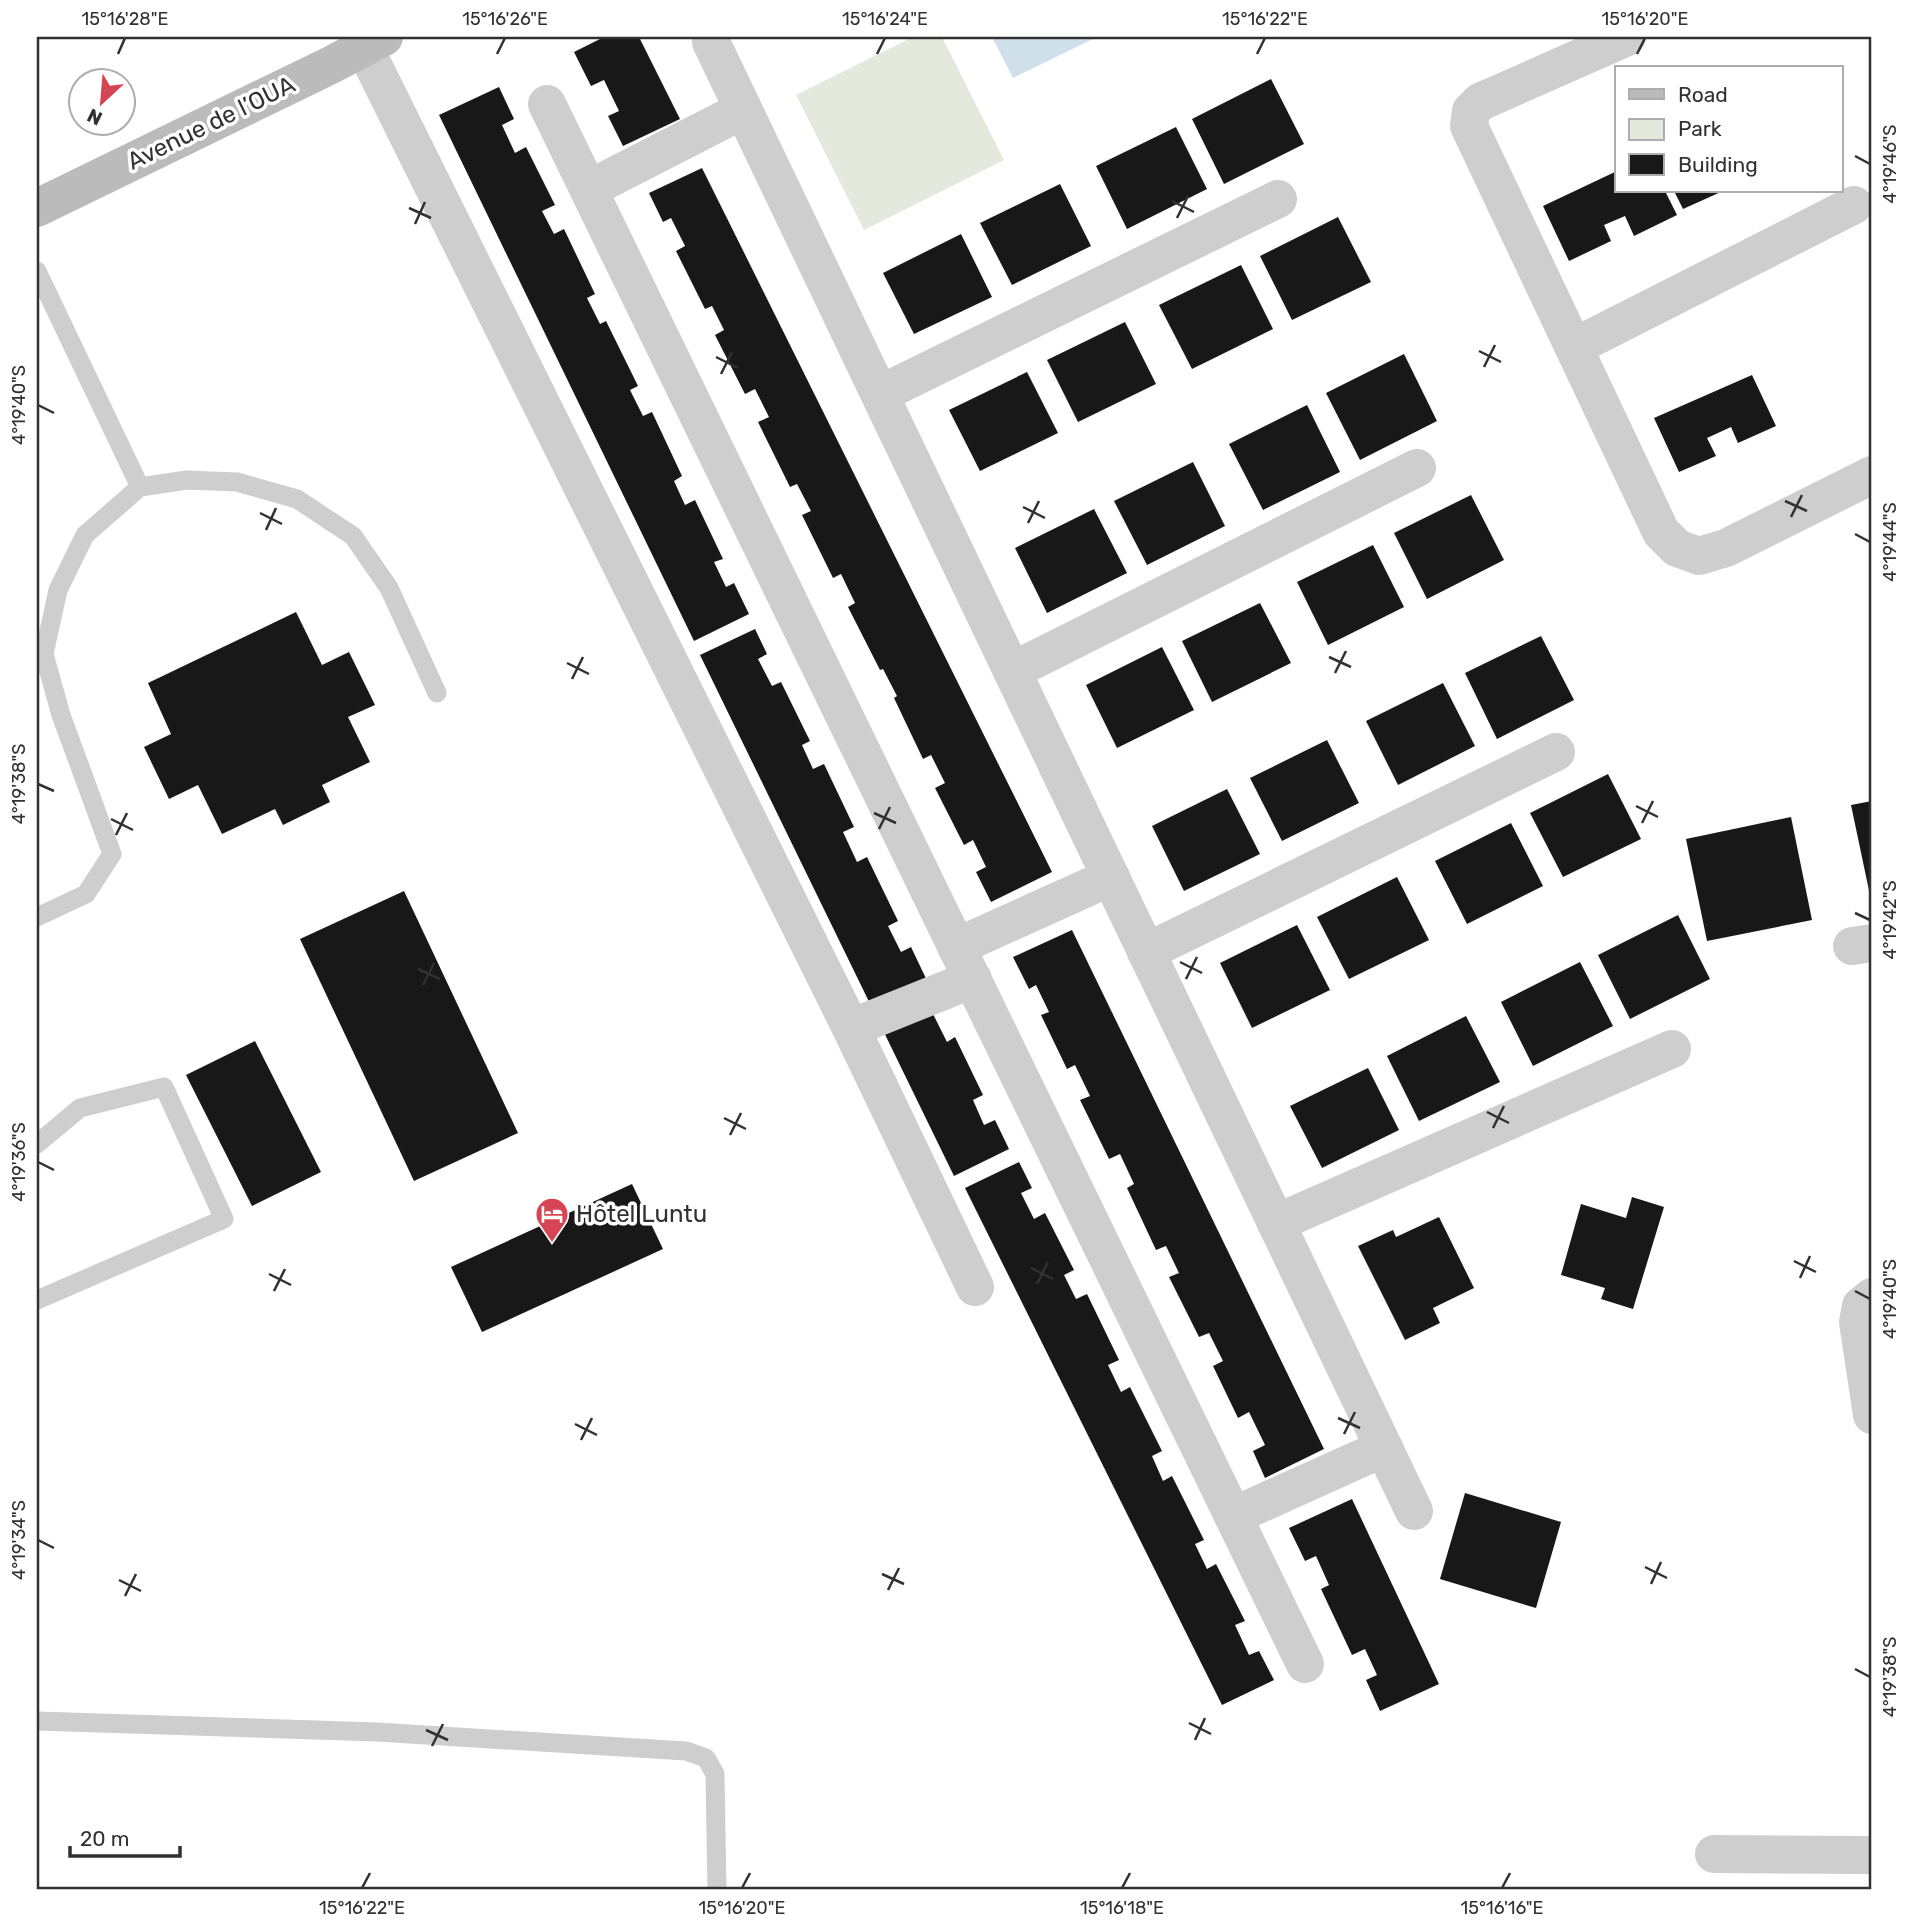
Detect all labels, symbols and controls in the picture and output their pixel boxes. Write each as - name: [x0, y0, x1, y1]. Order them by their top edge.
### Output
- text: 15°16'28"E: [82, 8, 168, 30]
- text: 15°16'26"E: [462, 8, 548, 30]
- text: 15°16'24"E: [842, 8, 928, 30]
- text: 15°16'22"E: [1222, 8, 1308, 30]
- text: 15°16'20"E: [1602, 8, 1688, 30]
- north arrow: [66, 66, 136, 136]
- legend: [1615, 66, 1842, 192]
- street label: Avenue de l’OUA: [122, 70, 300, 176]
- text: Road: [1678, 82, 1728, 107]
- text: N: [84, 103, 106, 130]
- text: Park: [1678, 116, 1722, 141]
- text: 4°19'46"S: [1879, 125, 1901, 203]
- text: Building: [1678, 152, 1758, 177]
- text: 4°19'40"S: [8, 365, 30, 445]
- text: 4°19'44"S: [1879, 502, 1901, 582]
- text: 4°19'38"S: [8, 744, 30, 824]
- text: 4°19'42"S: [1879, 880, 1901, 960]
- text: 4°19'36"S: [8, 1122, 30, 1202]
- hotel icon: Hôtel Luntu: [533, 1195, 571, 1244]
- place label: Hôtel Luntu: [576, 1200, 707, 1228]
- text: 4°19'40"S: [1879, 1259, 1901, 1339]
- text: 4°19'34"S: [8, 1500, 30, 1580]
- text: 4°19'38"S: [1879, 1637, 1901, 1717]
- scale bar: [70, 1815, 180, 1859]
- text: 20 m: [80, 1826, 129, 1851]
- text: 15°16'22"E: [319, 1897, 405, 1919]
- text: 15°16'20"E: [699, 1897, 785, 1919]
- text: 15°16'18"E: [1080, 1897, 1164, 1919]
- text: 15°16'16"E: [1461, 1897, 1543, 1919]

